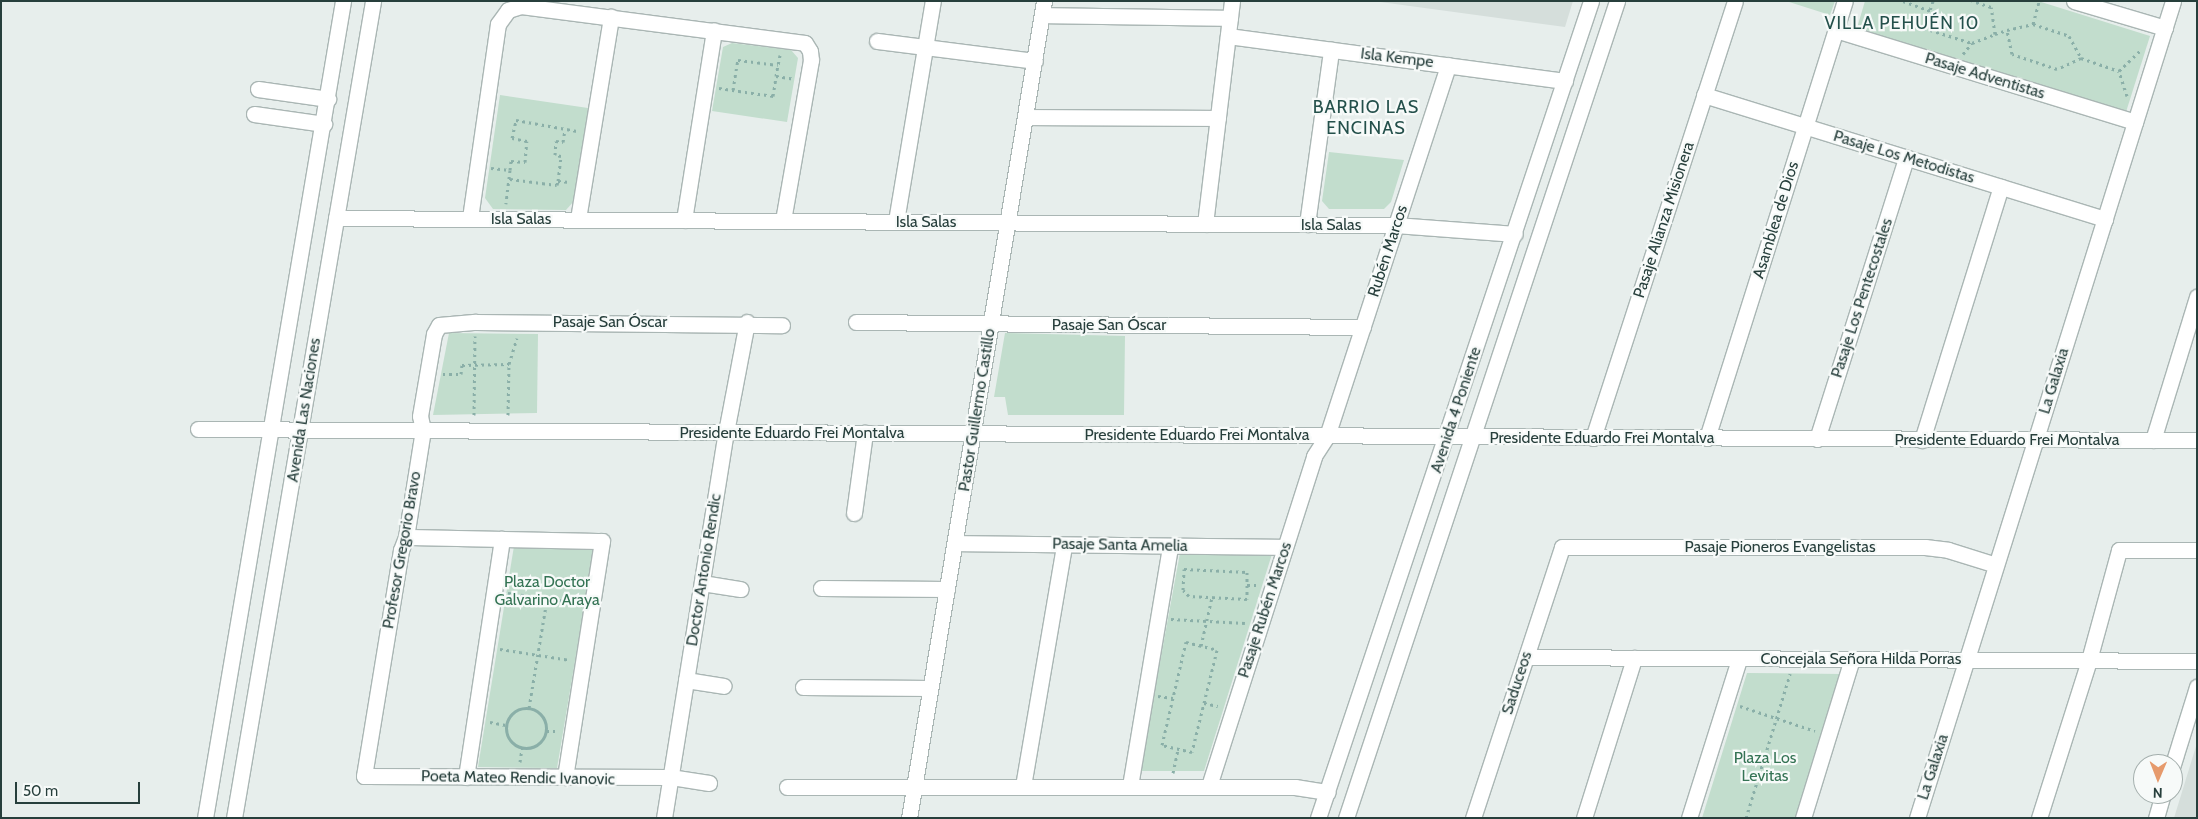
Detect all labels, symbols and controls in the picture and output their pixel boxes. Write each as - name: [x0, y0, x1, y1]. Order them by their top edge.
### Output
- district label: VILLA PEHUÉN 10: [1823, 12, 1981, 34]
- street label: Isla Kempe: [1359, 44, 1435, 72]
- street label: Pasaje Adventistas: [1923, 49, 2047, 103]
- district label: BARRIO LAS ENCINAS: [1311, 97, 1421, 140]
- street label: Pasaje Los Metodistas: [1831, 126, 1977, 188]
- street label: Pasaje Alianza Misionera: [1630, 139, 1698, 301]
- street label: Asamblea de Dios: [1749, 159, 1803, 281]
- street label: Rubén Marcos: [1364, 203, 1412, 299]
- street label: Isla Salas: [491, 209, 551, 229]
- street label: Isla Salas: [896, 212, 956, 232]
- street label: Isla Salas: [1301, 215, 1361, 235]
- street label: Pasaje Los Pentecostales: [1827, 216, 1897, 380]
- street label: Pasaje San Óscar: [553, 312, 667, 332]
- street label: Pasaje San Óscar: [1052, 315, 1166, 335]
- street label: Pastor Guillermo Castillo: [955, 327, 999, 493]
- street label: Avenida Las Naciones: [283, 337, 325, 483]
- street label: Avenida 4 Poniente: [1427, 345, 1485, 475]
- street label: La Galaxia: [2035, 346, 2073, 416]
- street label: Presidente Eduardo Frei Montalva: [679, 423, 905, 443]
- street label: Presidente Eduardo Frei Montalva: [1084, 425, 1310, 445]
- street label: Presidente Eduardo Frei Montalva: [1489, 428, 1715, 448]
- street label: Presidente Eduardo Frei Montalva: [1894, 430, 2120, 450]
- street label: Profesor Gregorio Bravo: [379, 470, 425, 630]
- street label: Doctor Antonio Rendic: [682, 492, 726, 648]
- street label: Pasaje Santa Amelia: [1052, 534, 1188, 556]
- street label: Pasaje Pioneros Evangelistas: [1684, 537, 1876, 557]
- street label: Pasaje Rubén Marcos: [1234, 540, 1296, 680]
- park label: Plaza Doctor Galvarino Araya: [494, 572, 600, 610]
- street label: Saduceos: [1498, 649, 1536, 717]
- street label: Concejala Señora Hilda Porras: [1761, 649, 1961, 669]
- street label: La Galaxia: [1913, 732, 1953, 802]
- park label: Plaza Los Levitas: [1734, 748, 1796, 786]
- north arrow: [2133, 754, 2183, 804]
- street label: Poeta Mateo Rendic Ivanovic: [421, 767, 615, 789]
- scale bar: [18, 772, 142, 804]
- text: 50 m: [23, 782, 58, 800]
- text: N: [2153, 784, 2163, 802]

